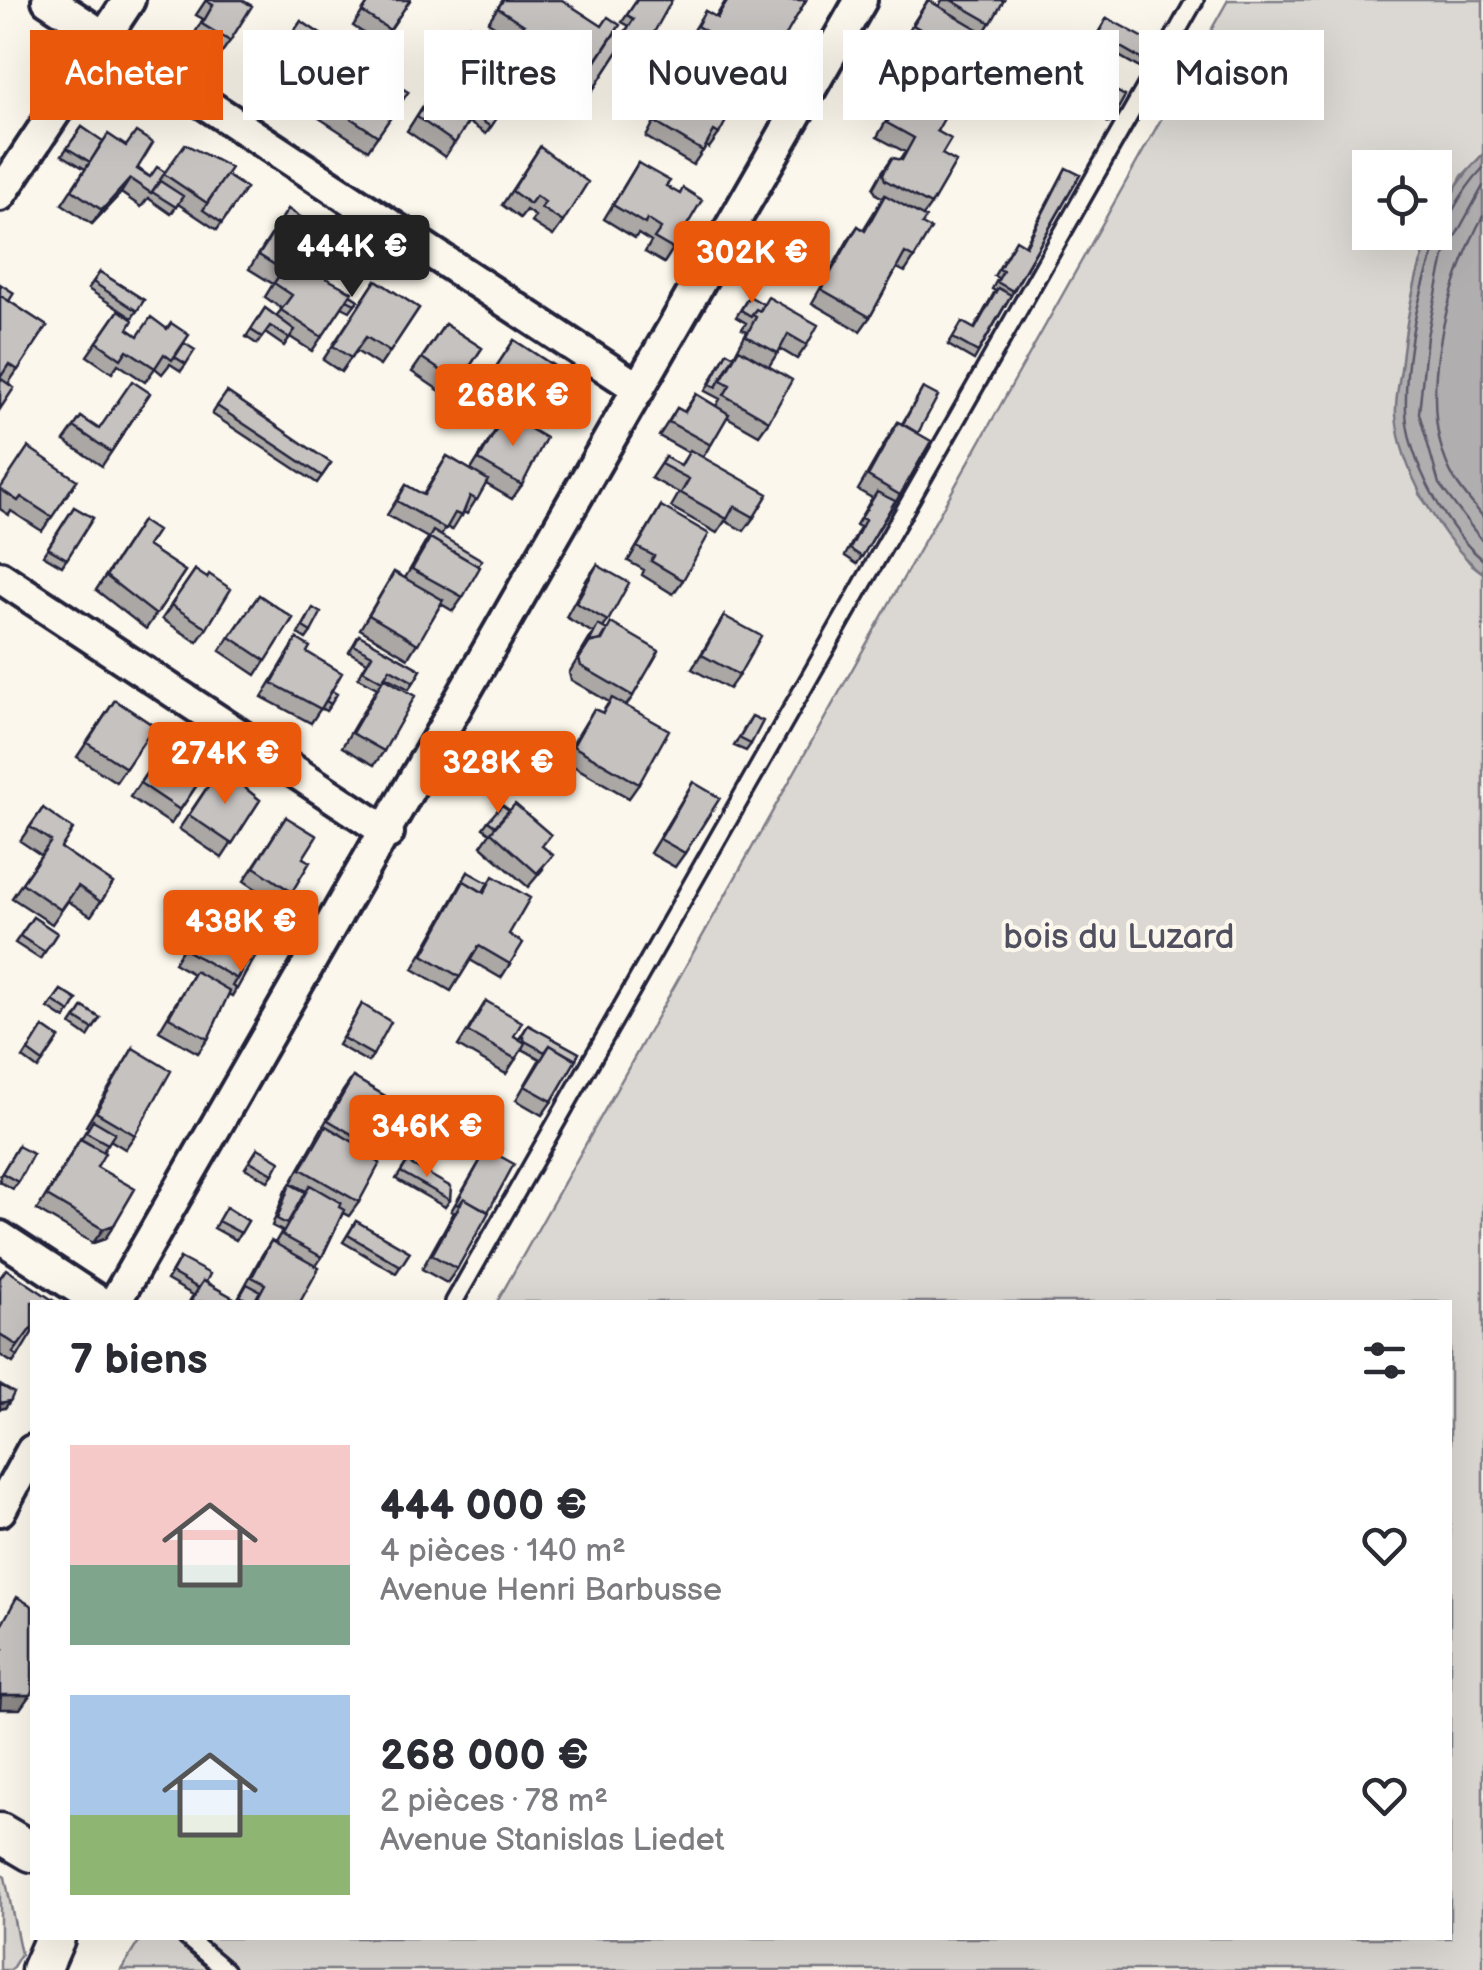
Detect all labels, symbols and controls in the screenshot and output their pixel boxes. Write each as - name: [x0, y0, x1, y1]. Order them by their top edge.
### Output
- chip: Acheter: [30, 30, 223, 120]
- chip: Louer: [243, 30, 404, 120]
- chip: Filtres: [424, 30, 592, 120]
- chip: Nouveau: [612, 30, 823, 120]
- chip: Appartement: [843, 30, 1119, 120]
- chip: Maison: [1139, 30, 1324, 120]
- map controls: [1352, 150, 1452, 250]
- button: locate: [1352, 150, 1452, 250]
- pin: 444K €: [271, 215, 433, 300]
- pin: 302K €: [671, 221, 833, 306]
- text: 444K €: [296, 228, 408, 267]
- text: 302K €: [696, 234, 808, 273]
- pin: 268K €: [432, 364, 594, 449]
- text: 268K €: [457, 377, 569, 416]
- pin: 274K €: [144, 722, 306, 807]
- pin: 328K €: [417, 731, 579, 816]
- text: 274K €: [170, 735, 280, 774]
- text: 328K €: [442, 744, 554, 783]
- pin: 438K €: [160, 890, 322, 975]
- text: 438K €: [185, 903, 297, 942]
- park label: bois du Luzard: [1003, 916, 1235, 959]
- pin: 346K €: [346, 1095, 508, 1180]
- text: 346K €: [371, 1108, 483, 1147]
- icon: filters: [1357, 1333, 1412, 1388]
- text: 7 biens: [70, 1335, 208, 1386]
- text: 444 000 €: [380, 1481, 587, 1532]
- icon: home: [150, 1485, 270, 1605]
- icon: heart: [1357, 1518, 1412, 1573]
- text: 4 pièces · 140 m²: [380, 1532, 626, 1571]
- text: Avenue Henri Barbusse: [380, 1571, 722, 1610]
- text: 268 000 €: [380, 1731, 589, 1782]
- icon: home: [150, 1735, 270, 1855]
- icon: heart: [1357, 1768, 1412, 1823]
- text: 2 pièces · 78 m²: [380, 1782, 608, 1821]
- text: Avenue Stanislas Liedet: [380, 1821, 725, 1860]

